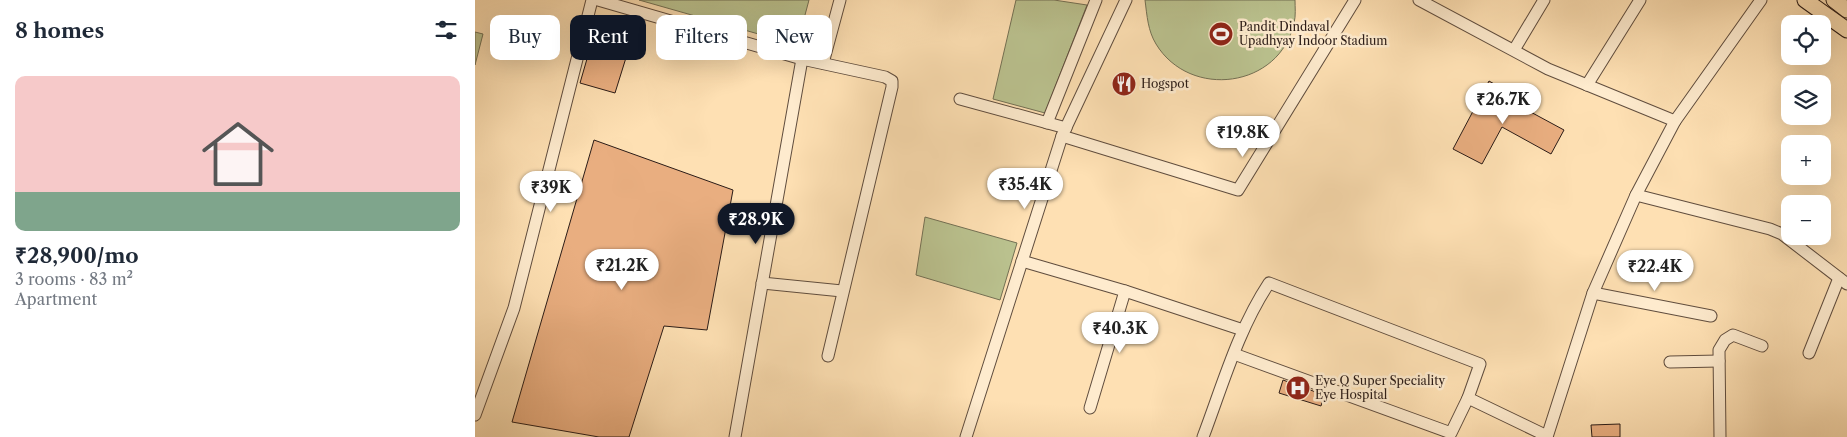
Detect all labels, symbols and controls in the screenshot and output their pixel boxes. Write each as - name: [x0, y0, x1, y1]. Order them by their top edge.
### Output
- chip: Buy: [490, 15, 560, 60]
- chip: Rent: [570, 15, 646, 60]
- chip: Filters: [656, 15, 747, 60]
- chip: New: [757, 15, 832, 60]
- map controls: [1781, 15, 1831, 245]
- button: locate: [1781, 15, 1831, 65]
- icon: filters: [432, 16, 460, 44]
- text: 8 homes: [15, 18, 104, 43]
- place label: Pandit Dindayal Upadhyay Indoor Stadium: [1239, 19, 1387, 48]
- sports icon: Pandit Dindayal Upadhyay Indoor Stadium: [1208, 21, 1234, 47]
- restaurant icon: Hogspot: [1111, 71, 1137, 97]
- button: layers: [1781, 75, 1831, 125]
- place label: Hogspot: [1141, 76, 1190, 91]
- pin: ₹26.7K: [1462, 82, 1544, 125]
- text: ₹26.7K: [1476, 89, 1530, 109]
- icon: home: [193, 109, 283, 199]
- pin: ₹19.8K: [1202, 116, 1284, 158]
- text: ₹19.8K: [1217, 122, 1269, 142]
- button: +: [1781, 135, 1831, 185]
- pin: ₹35.4K: [984, 168, 1066, 210]
- pin: ₹39K: [521, 170, 581, 213]
- text: ₹35.4K: [998, 174, 1052, 194]
- text: ₹39K: [531, 177, 571, 197]
- button: −: [1781, 195, 1831, 245]
- pin: ₹28.9K: [715, 202, 797, 245]
- text: ₹28.9K: [729, 209, 783, 229]
- text: ₹28,900/mo: [15, 243, 139, 268]
- pin: ₹21.2K: [581, 248, 663, 291]
- pin: ₹22.4K: [1614, 250, 1696, 292]
- text: ₹21.2K: [596, 255, 648, 275]
- text: ₹22.4K: [1628, 256, 1682, 276]
- text: 3 rooms · 83 m²: [15, 269, 133, 289]
- text: Apartment: [15, 289, 97, 309]
- pin: ₹40.3K: [1079, 312, 1161, 354]
- text: ₹40.3K: [1093, 318, 1147, 338]
- place label: Eye Q Super Speciality Eye Hospital: [1315, 373, 1445, 402]
- hospital icon: Eye Q Super Speciality Eye Hospital: [1285, 375, 1311, 401]

